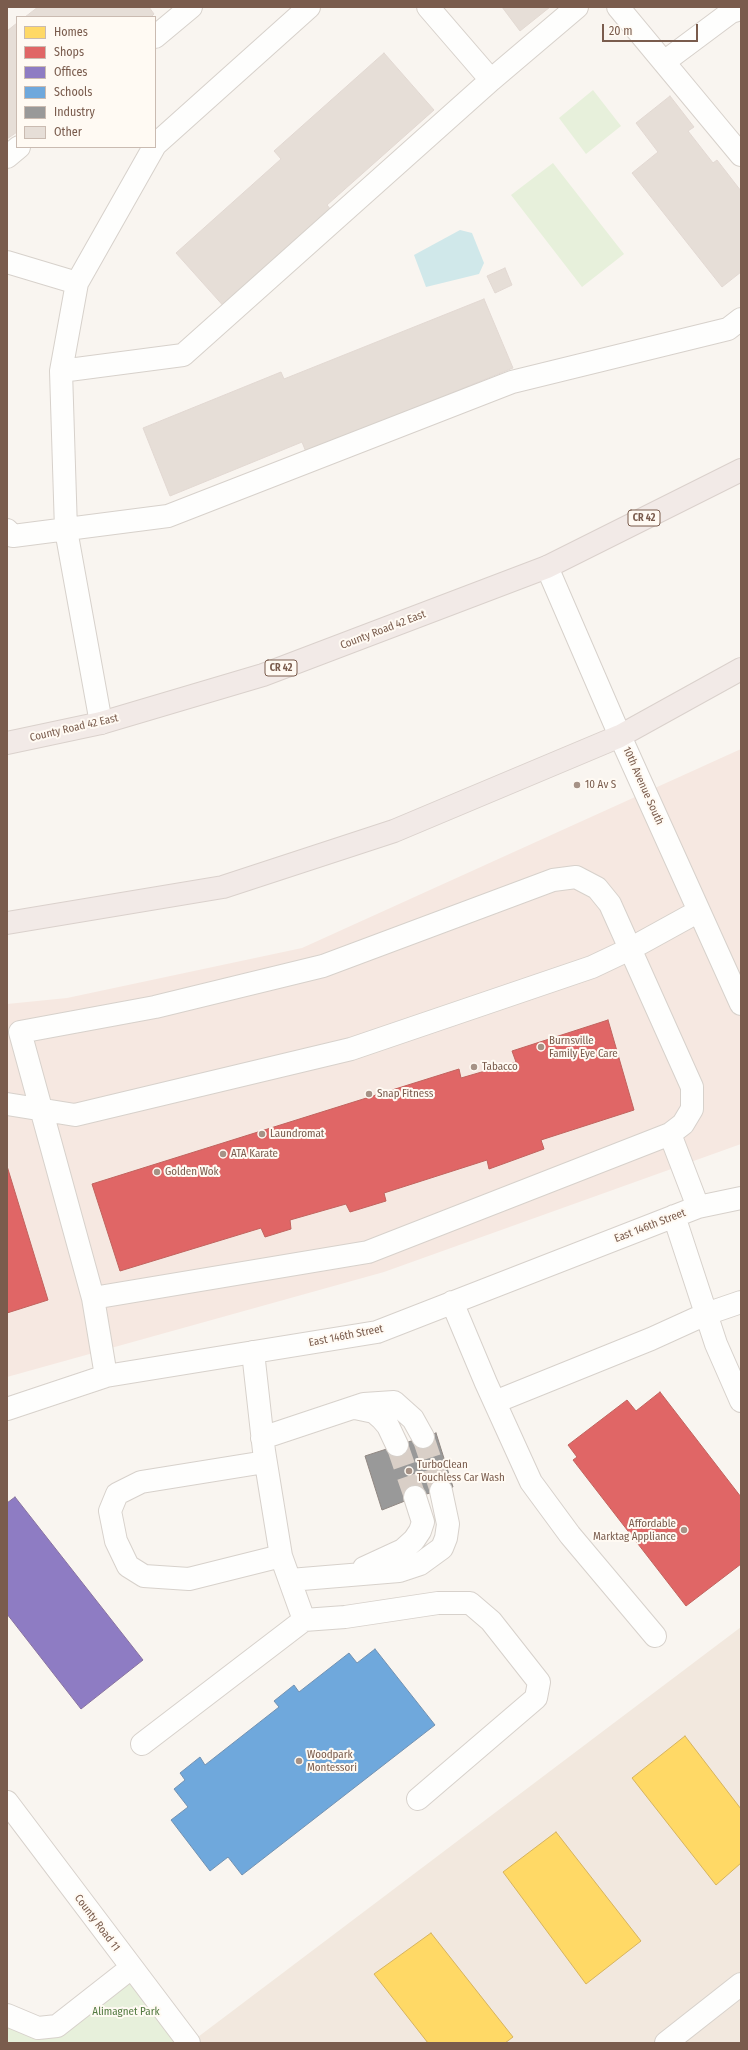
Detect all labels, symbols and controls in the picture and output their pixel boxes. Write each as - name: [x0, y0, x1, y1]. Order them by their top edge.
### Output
- legend: [16, 16, 156, 148]
- scale bar: [604, 16, 700, 42]
- text: 20 m: [609, 24, 633, 38]
- text: Homes: [54, 25, 88, 39]
- text: Shops: [54, 45, 84, 59]
- text: Offices: [54, 65, 87, 79]
- text: Schools: [54, 85, 92, 99]
- text: Industry: [54, 105, 95, 119]
- text: Other: [54, 125, 82, 139]
- road number: CR 42: [628, 510, 660, 526]
- street label: County Road 42 East: [338, 608, 428, 652]
- road number: CR 42: [265, 660, 297, 676]
- street label: County Road 42 East: [28, 711, 120, 745]
- street label: 10th Avenue South: [620, 745, 666, 827]
- place label: 10 Av S: [585, 778, 616, 792]
- marker: 10 Av S: [572, 780, 582, 790]
- place label: Burnsville Family Eye Care: [549, 1034, 618, 1060]
- marker: Burnsville Family Eye Care: [536, 1042, 546, 1052]
- place label: Tabacco: [482, 1060, 518, 1074]
- marker: Tabacco: [469, 1062, 479, 1072]
- place label: Snap Fitness: [377, 1087, 433, 1101]
- marker: Snap Fitness: [364, 1089, 374, 1099]
- place label: Laundromat: [270, 1127, 324, 1141]
- marker: Laundromat: [257, 1129, 267, 1139]
- place label: ATA Karate: [231, 1147, 278, 1161]
- marker: ATA Karate: [218, 1149, 228, 1159]
- place label: Golden Wok: [165, 1165, 219, 1179]
- marker: Golden Wok: [152, 1167, 162, 1177]
- street label: East 146th Street: [612, 1206, 688, 1246]
- street label: East 146th Street: [308, 1322, 384, 1350]
- place label: TurboClean Touchless Car Wash: [417, 1458, 505, 1484]
- marker: TurboClean Touchless Car Wash: [404, 1466, 414, 1476]
- place label: Affordable Marktag Appliance: [593, 1517, 676, 1543]
- marker: Affordable Marktag Appliance: [679, 1525, 689, 1535]
- place label: Woodpark Montessori: [307, 1748, 357, 1774]
- marker: Woodpark Montessori: [294, 1756, 304, 1766]
- street label: County Road 11: [71, 1892, 123, 1954]
- park label: Alimagnet Park: [92, 2005, 160, 2019]

